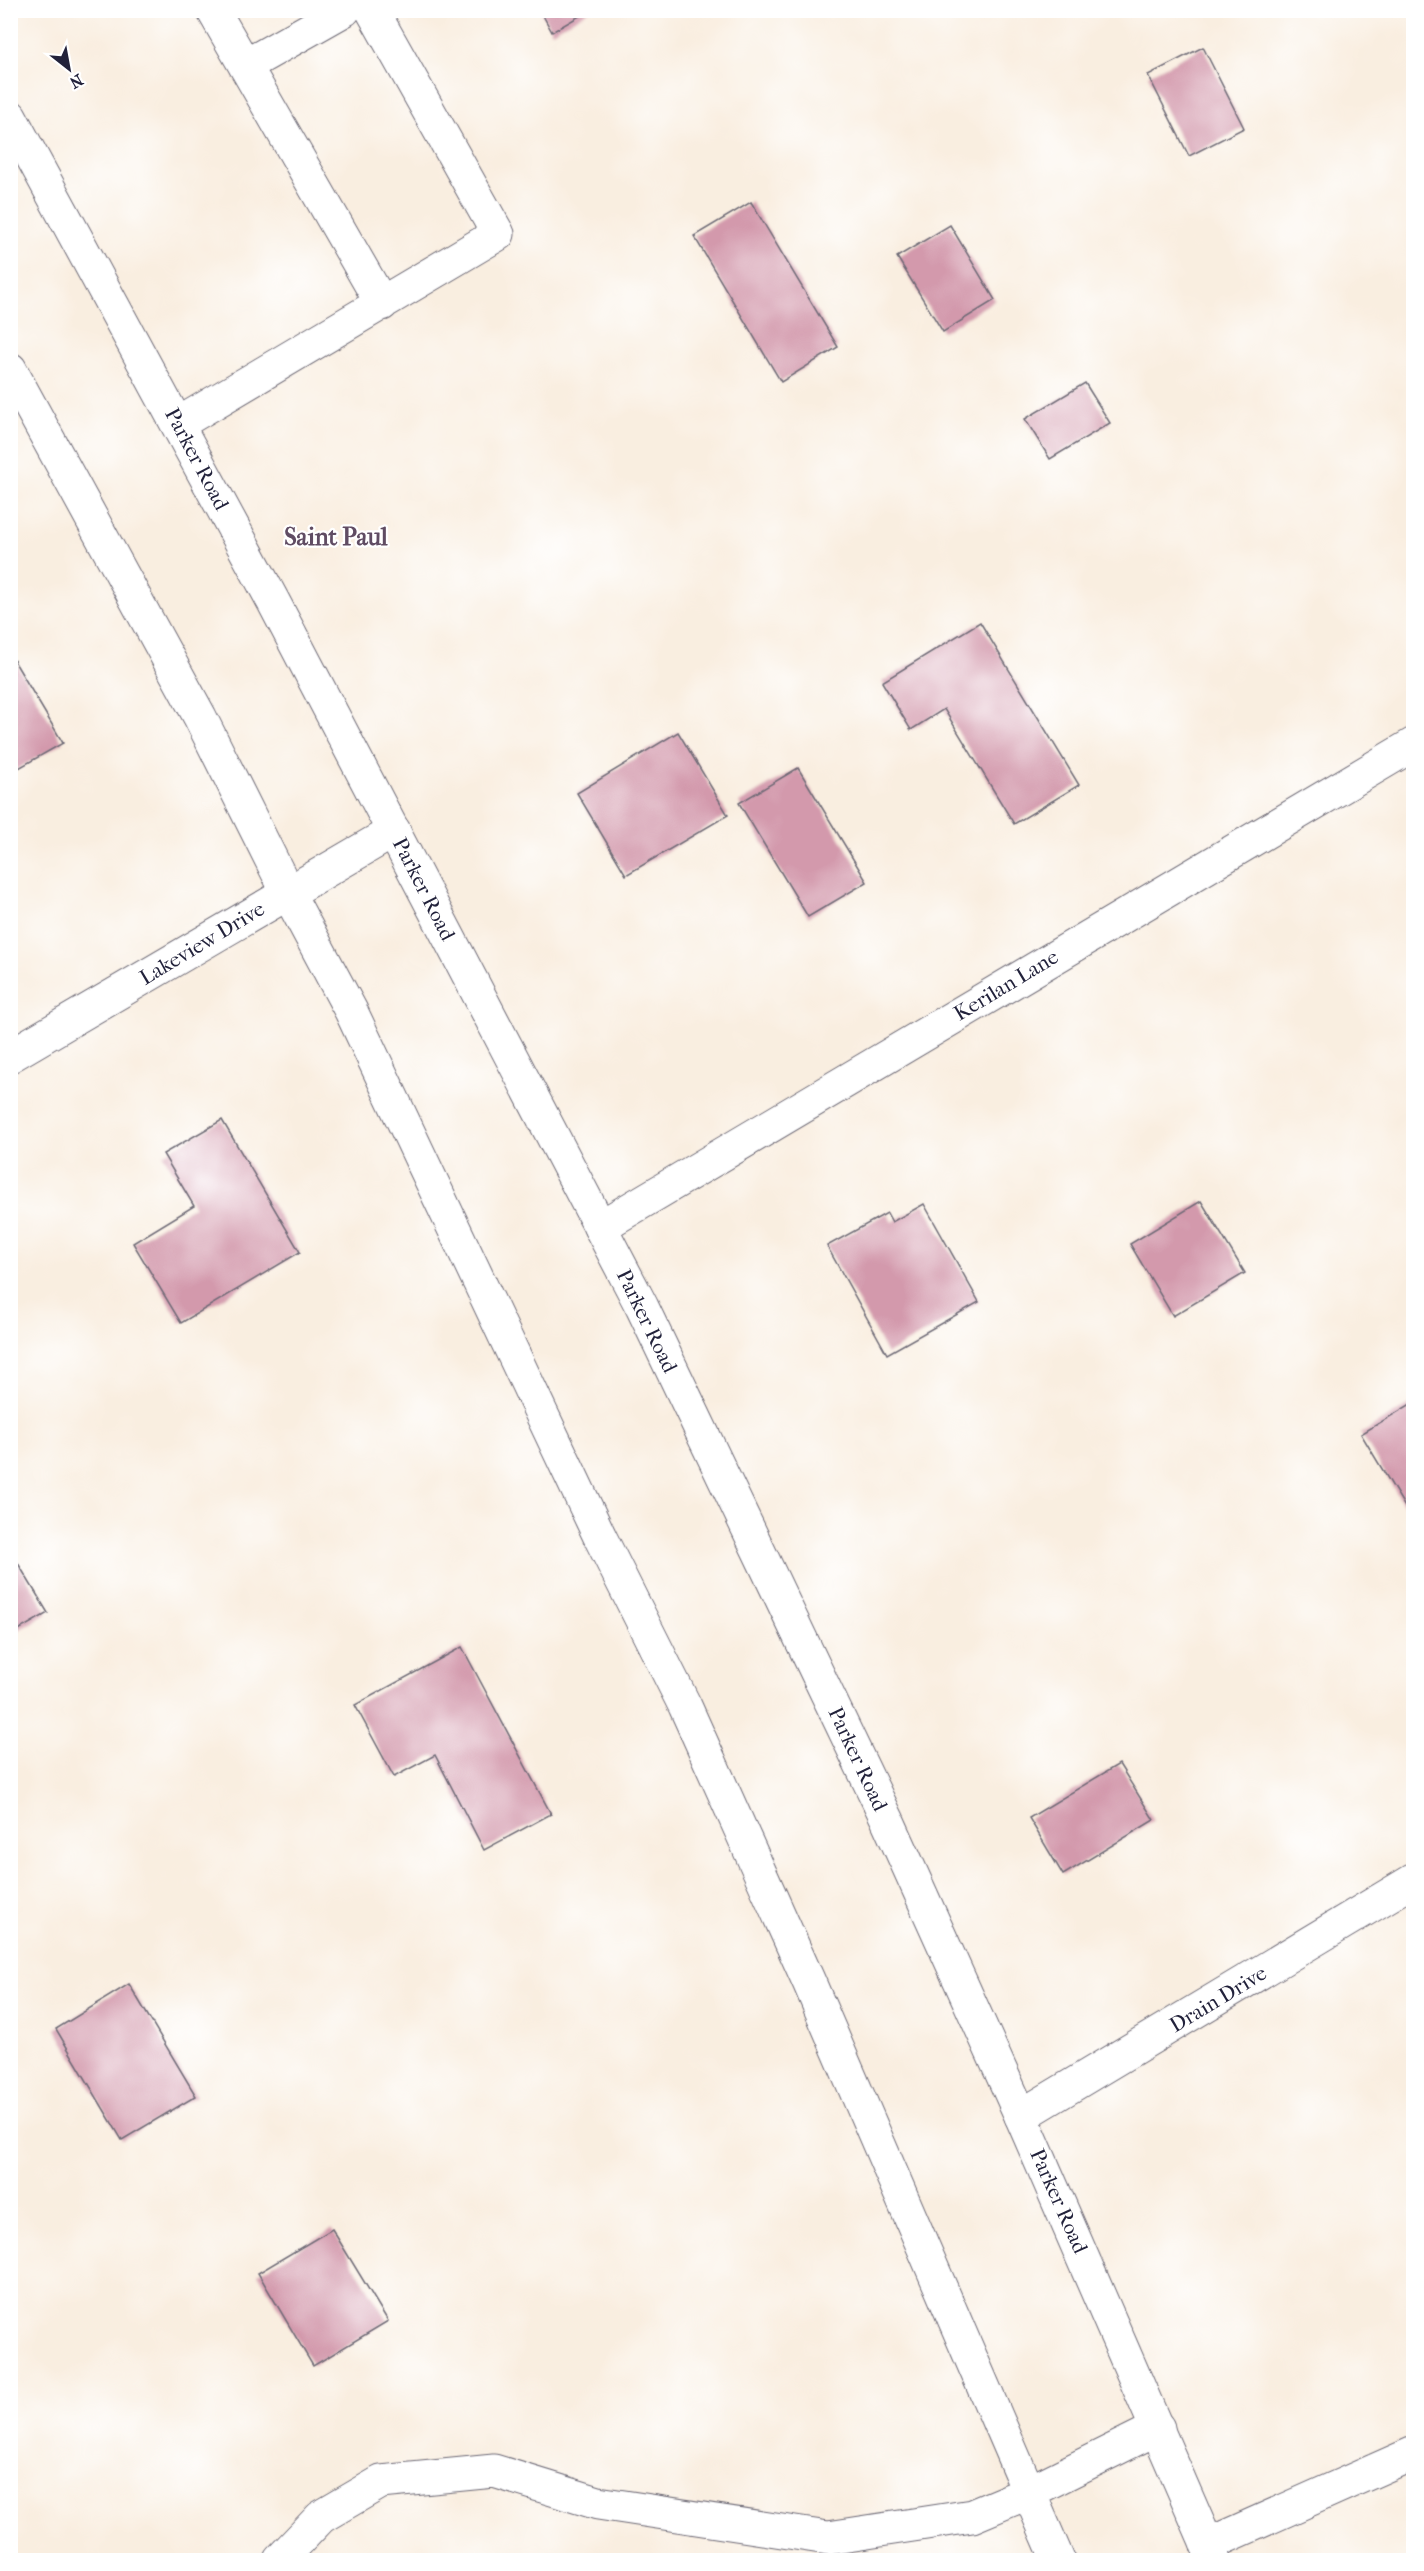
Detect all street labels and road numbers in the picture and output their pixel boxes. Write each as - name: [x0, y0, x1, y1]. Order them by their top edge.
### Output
- street label: Parker Road: [160, 404, 234, 515]
- street label: Parker Road: [388, 834, 460, 945]
- street label: Lakeview Drive: [135, 896, 269, 990]
- street label: Kerilan Lane: [949, 944, 1063, 1026]
- street label: Parker Road: [612, 1265, 683, 1377]
- street label: Parker Road: [823, 1703, 893, 1815]
- street label: Drain Drive: [1165, 1961, 1271, 2037]
- street label: Parker Road: [1025, 2145, 1093, 2258]

